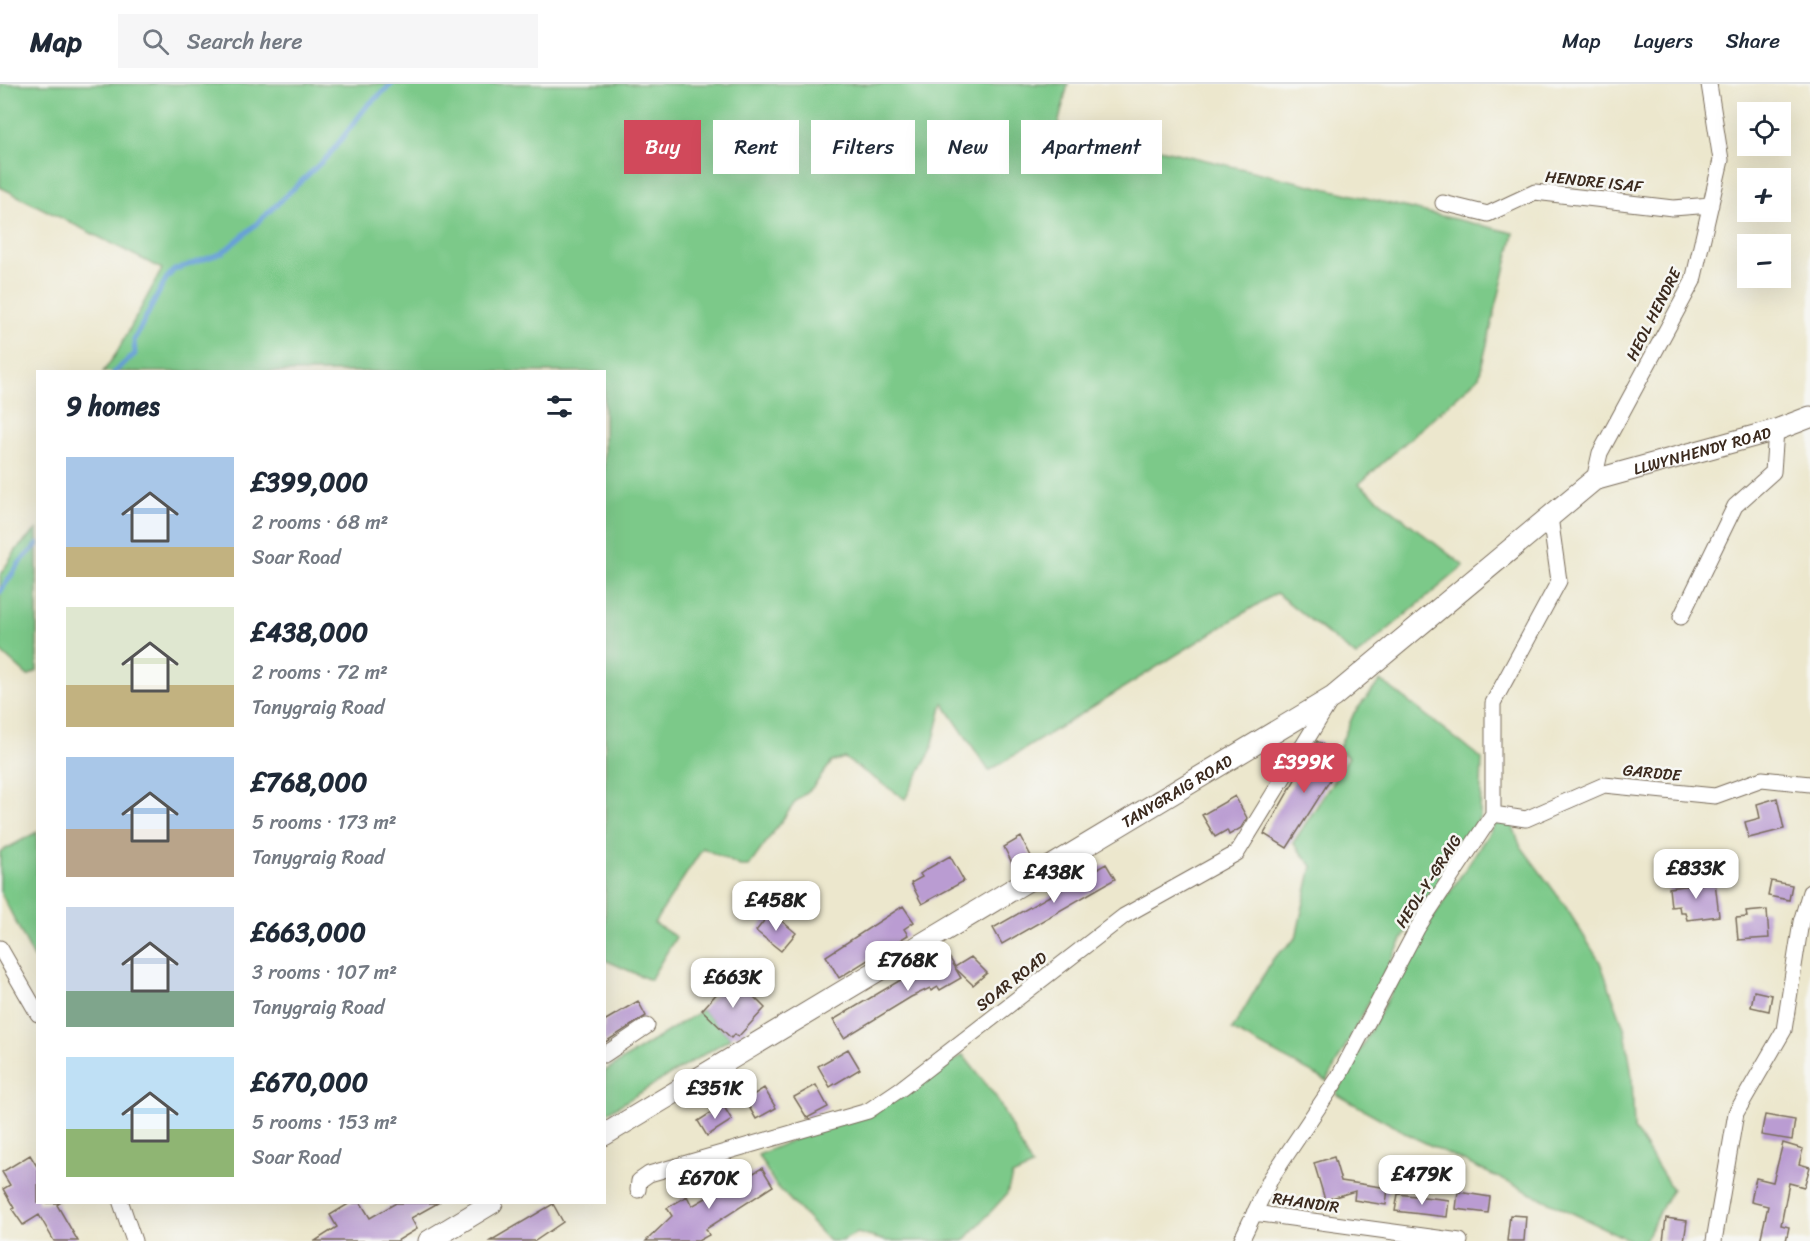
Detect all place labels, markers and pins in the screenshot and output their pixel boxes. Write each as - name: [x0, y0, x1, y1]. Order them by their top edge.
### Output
- pin: £399K: [1262, 743, 1346, 794]
- pin: £833K: [1654, 849, 1738, 900]
- pin: £438K: [1012, 853, 1096, 904]
- pin: £458K: [734, 881, 818, 932]
- pin: £768K: [866, 941, 950, 992]
- pin: £663K: [691, 958, 775, 1009]
- pin: £351K: [673, 1069, 757, 1120]
- pin: £479K: [1380, 1155, 1464, 1206]
- pin: £670K: [667, 1159, 751, 1210]

